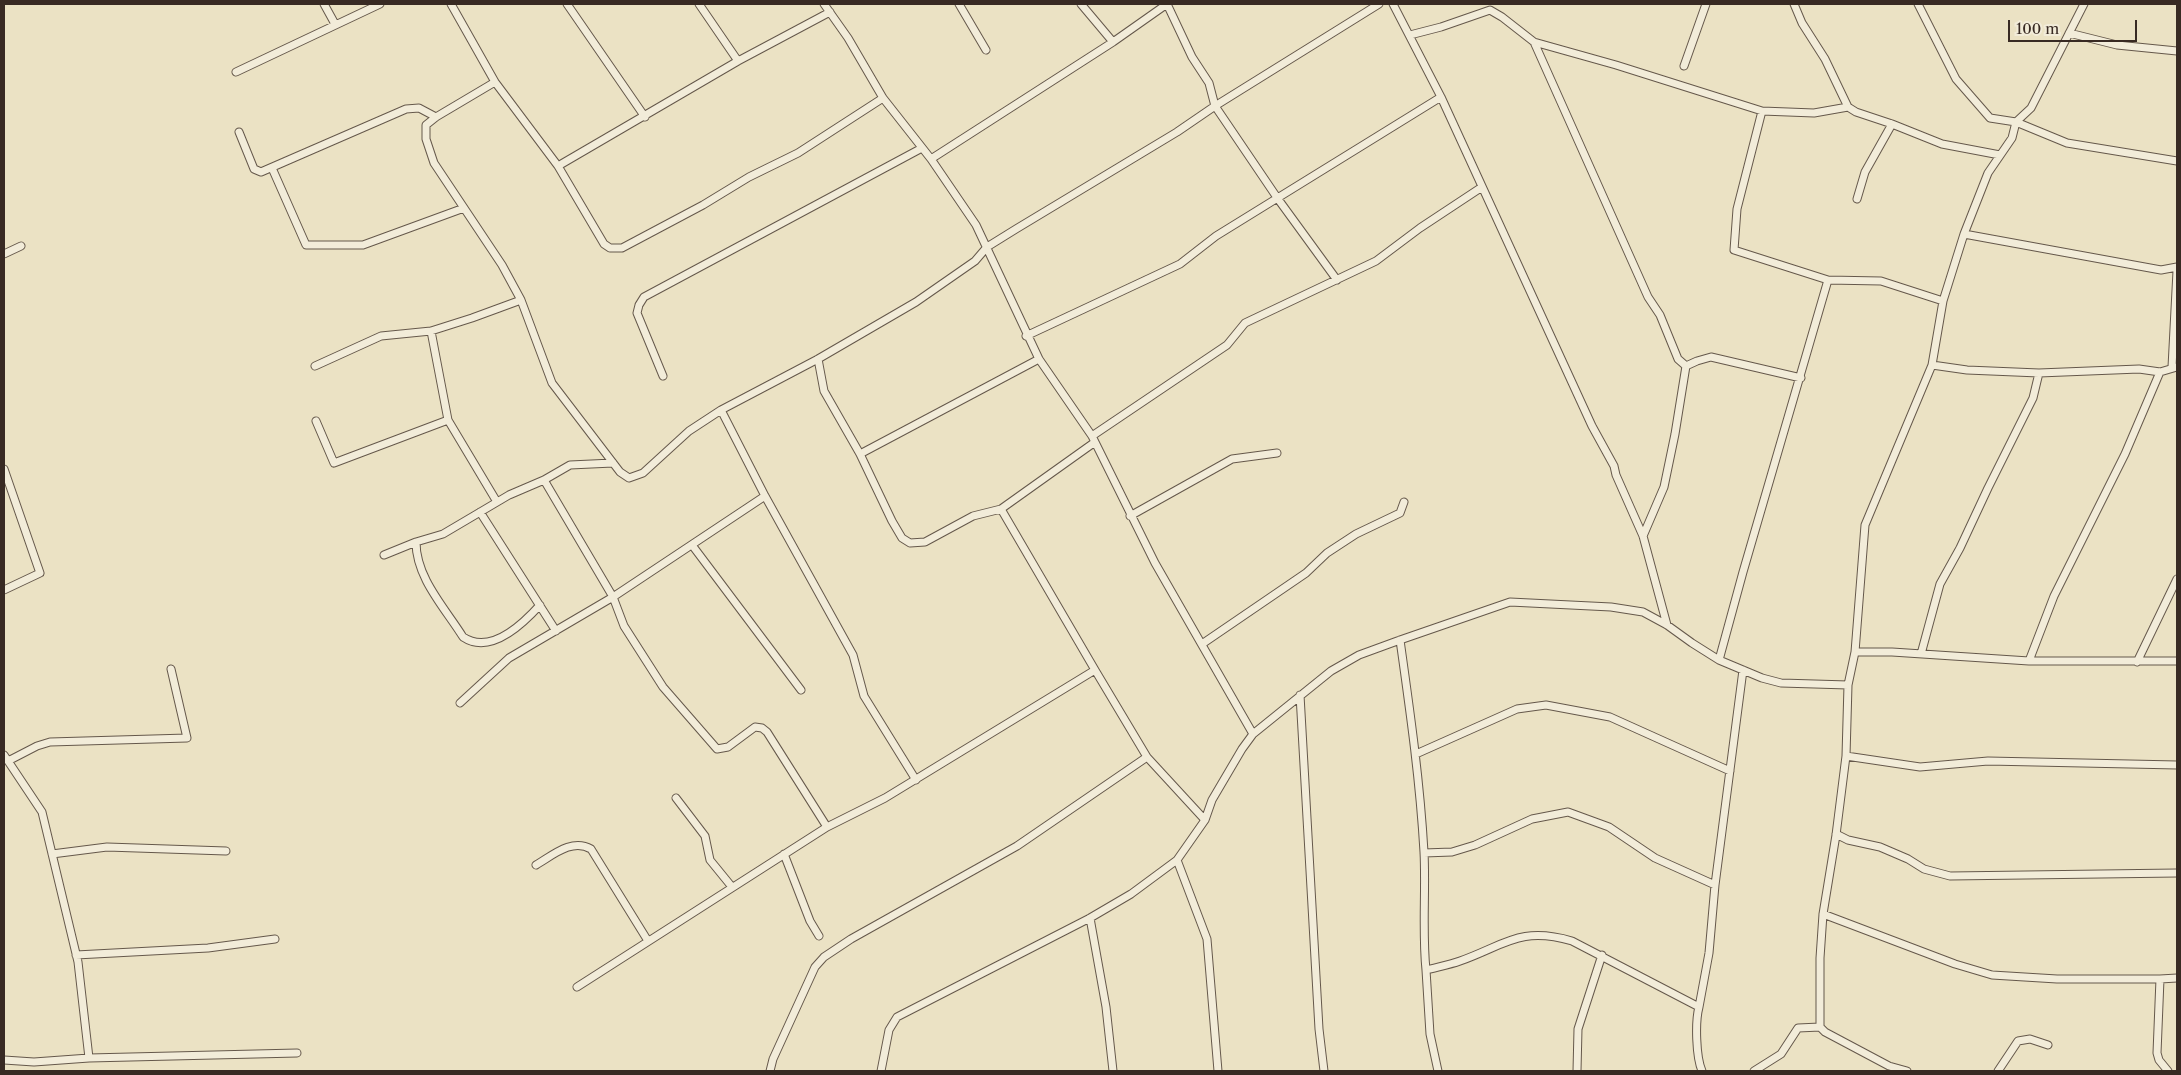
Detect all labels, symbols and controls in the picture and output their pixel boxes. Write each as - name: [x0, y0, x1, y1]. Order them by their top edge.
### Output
- scale bar: [2011, 10, 2140, 42]
- text: 100 m: [2016, 19, 2059, 38]

